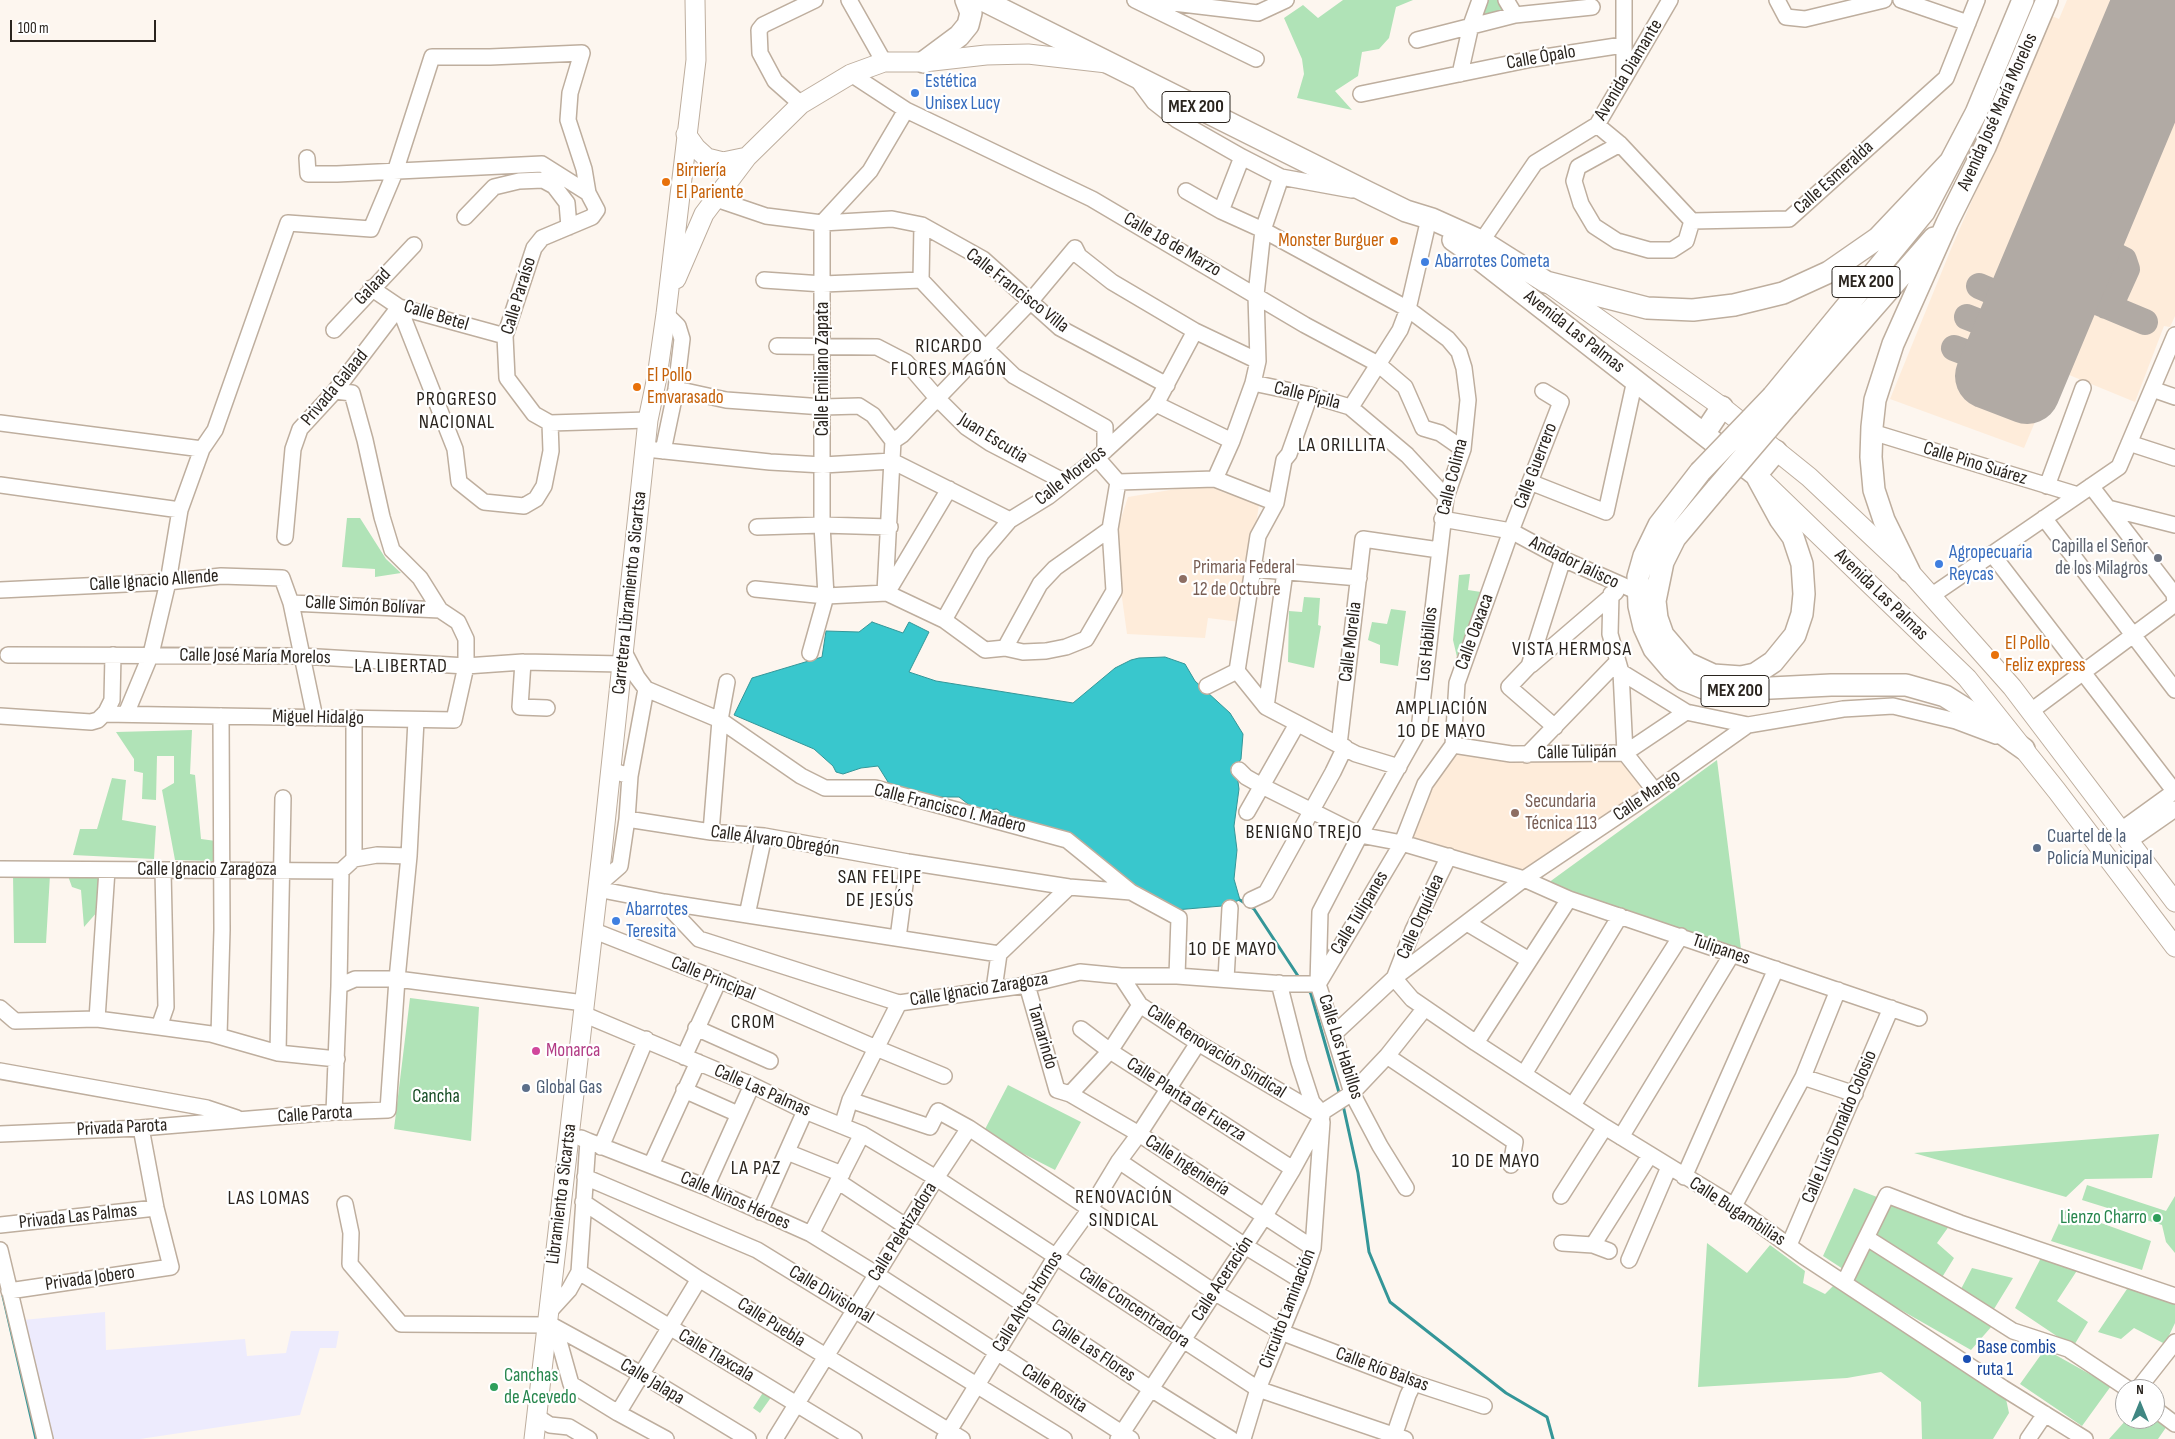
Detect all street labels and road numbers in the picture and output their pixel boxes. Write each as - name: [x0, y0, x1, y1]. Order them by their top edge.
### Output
- street label: Avenida Diamante: [1590, 15, 1668, 125]
- street label: Avenida José María Morelos: [1953, 30, 2043, 194]
- street label: Calle Ópalo: [1505, 41, 1577, 75]
- road number: MEX 200: [1162, 91, 1230, 122]
- street label: Calle Esmeralda: [1789, 136, 1879, 220]
- street label: Calle 18 de Marzo: [1119, 208, 1225, 282]
- street label: Calle Francisco Villa: [961, 244, 1073, 338]
- street label: Calle Paraíso: [496, 255, 542, 337]
- street label: Galaad: [350, 264, 396, 310]
- road number: MEX 200: [1832, 266, 1900, 298]
- street label: Avenida Las Palmas: [1519, 286, 1629, 378]
- street label: Calle Betel: [401, 295, 471, 337]
- street label: Calle Emiliano Zapata: [812, 302, 834, 436]
- street label: Privada Galaad: [297, 345, 373, 431]
- street label: Calle Pípila: [1271, 377, 1343, 415]
- street label: Juan Escutia: [954, 409, 1032, 469]
- street label: Calle Guerrero: [1509, 420, 1563, 512]
- street label: Calle Colima: [1433, 436, 1473, 518]
- street label: Calle Pino Suárez: [1920, 437, 2030, 491]
- street label: Calle Morelos: [1031, 441, 1111, 511]
- street label: Carretera Libramiento a Sicartsa: [608, 490, 652, 696]
- street label: Andador Jalisco: [1525, 531, 1623, 595]
- street label: Avenida Las Palmas: [1829, 544, 1933, 646]
- street label: Calle Ignacio Allende: [89, 565, 219, 597]
- street label: Calle Simón Bolívar: [304, 591, 426, 621]
- street label: Calle Oaxaca: [1451, 591, 1499, 673]
- street label: Calle Morelia: [1335, 601, 1367, 683]
- street label: Los Habillos: [1413, 606, 1443, 682]
- street label: Calle José María Morelos: [179, 644, 331, 670]
- road number: MEX 200: [1701, 676, 1769, 706]
- street label: Miguel Hidalgo: [272, 706, 364, 730]
- street label: Calle Tulipán: [1537, 741, 1617, 765]
- street label: Calle Mango: [1609, 765, 1685, 827]
- street label: Calle Francisco I. Madero: [872, 779, 1028, 839]
- street label: Calle Álvaro Obregón: [709, 821, 841, 861]
- street label: Calle Ignacio Zaragoza: [137, 859, 277, 881]
- street label: Calle Tulipanes: [1326, 867, 1394, 959]
- street label: Calle Orquídea: [1392, 871, 1450, 963]
- street label: Tulipanes: [1689, 930, 1753, 970]
- street label: Calle Principal: [668, 952, 758, 1006]
- street label: Calle Ignacio Zaragoza: [908, 968, 1050, 1012]
- street label: Calle Los Habillos: [1312, 992, 1368, 1102]
- street label: Calle Renovación Sindical: [1142, 1000, 1290, 1104]
- street label: Tamarindo: [1022, 1002, 1062, 1072]
- street label: Calle Luis Donaldo Colosio: [1797, 1047, 1883, 1207]
- street label: Calle Planta de Fuerza: [1122, 1053, 1250, 1147]
- street label: Calle Las Palmas: [710, 1060, 814, 1122]
- street label: Calle Parota: [277, 1101, 353, 1129]
- street label: Privada Parota: [76, 1114, 168, 1142]
- street label: Libramiento a Sicartsa: [542, 1123, 582, 1265]
- street label: Calle Ingeniería: [1140, 1130, 1234, 1202]
- street label: Calle Niños Héroes: [677, 1167, 793, 1235]
- street label: Calle Bugambilias: [1685, 1172, 1789, 1252]
- street label: Calle Peletizadora: [864, 1178, 942, 1286]
- street label: Privada Las Palmas: [18, 1199, 138, 1235]
- street label: Calle Aceración: [1187, 1232, 1259, 1326]
- street label: Circuito Laminación: [1255, 1246, 1321, 1372]
- street label: Calle Altos Hornos: [988, 1247, 1068, 1357]
- street label: Privada Jobero: [44, 1261, 136, 1297]
- street label: Calle Divisional: [784, 1261, 878, 1329]
- street label: Calle Concentradora: [1074, 1262, 1194, 1354]
- street label: Calle Puebla: [733, 1293, 809, 1353]
- street label: Calle Las Flores: [1047, 1315, 1139, 1387]
- street label: Calle Tlaxcala: [674, 1324, 758, 1388]
- street label: Calle Río Balsas: [1332, 1343, 1432, 1397]
- street label: Calle Jalapa: [616, 1354, 688, 1410]
- street label: Calle Rosita: [1017, 1359, 1091, 1419]

